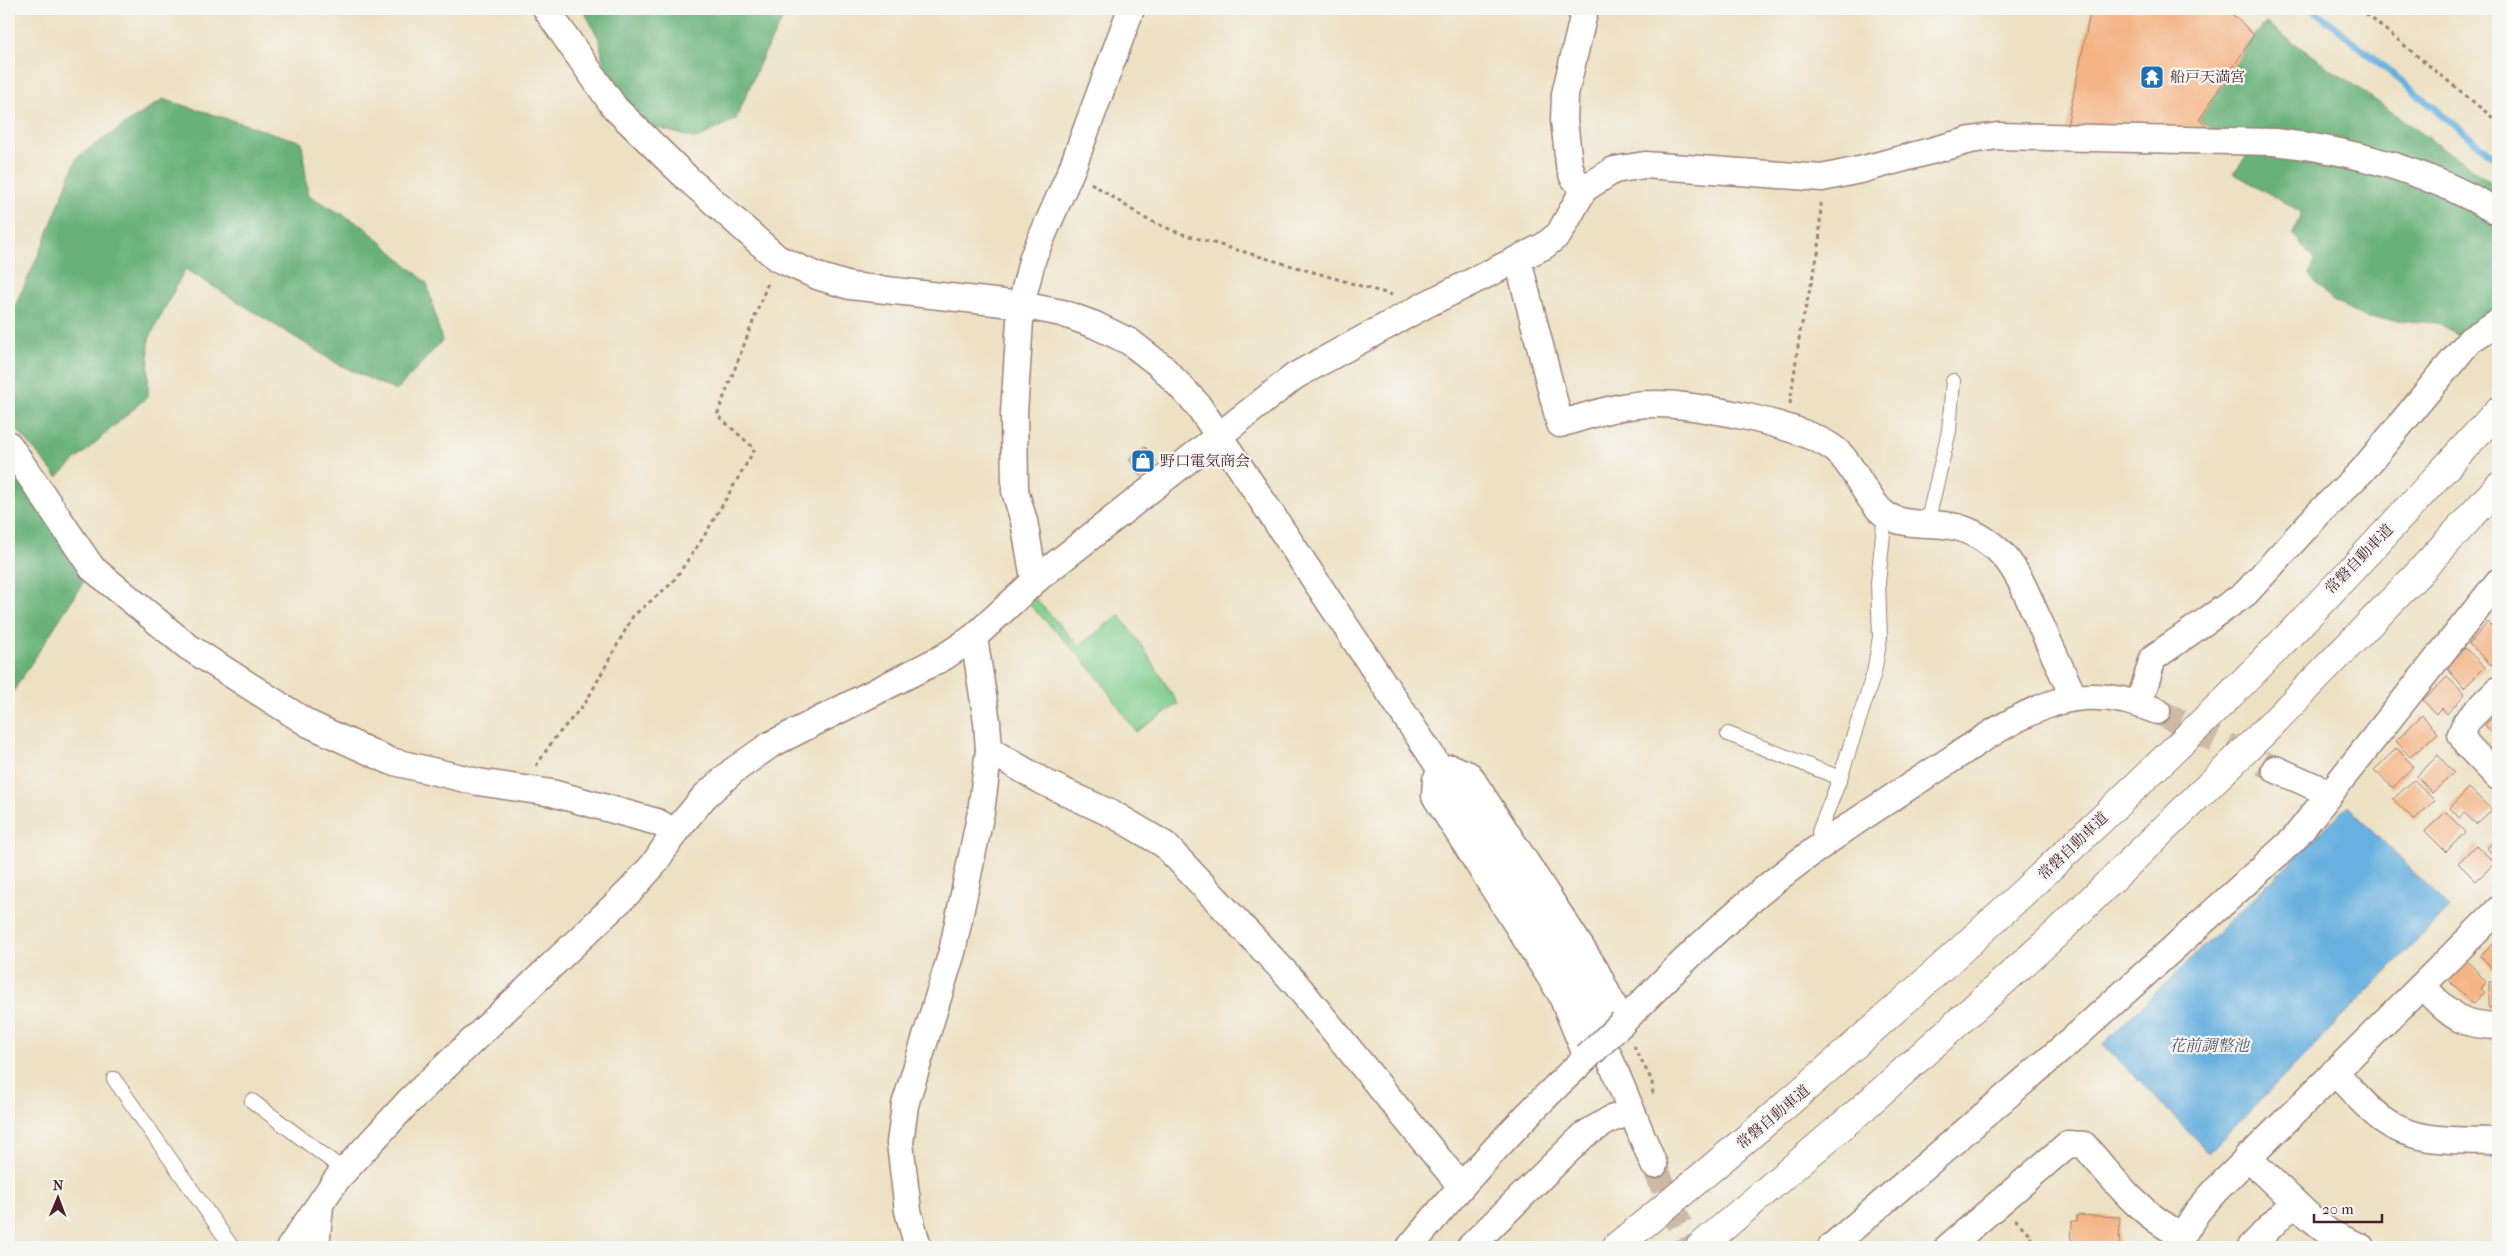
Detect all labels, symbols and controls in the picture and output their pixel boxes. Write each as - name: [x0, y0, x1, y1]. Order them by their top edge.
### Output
- temple icon: 船戸天満宮: [2139, 64, 2165, 90]
- place label: 船戸天満宮: [2170, 68, 2245, 86]
- shop icon: 野口電気商会: [1130, 448, 1156, 474]
- place label: 野口電気商会: [1160, 452, 1250, 470]
- street label: 常磐自動車道: [2321, 520, 2397, 598]
- street label: 常磐自動車道: [2034, 808, 2112, 884]
- water label: 花前調整池: [2169, 1036, 2251, 1055]
- street label: 常磐自動車道: [1733, 1081, 1813, 1153]
- north arrow: [32, 1174, 82, 1224]
- text: N: [53, 1177, 64, 1194]
- scale bar: [2314, 1191, 2382, 1223]
- text: 20 m: [2322, 1200, 2354, 1218]

